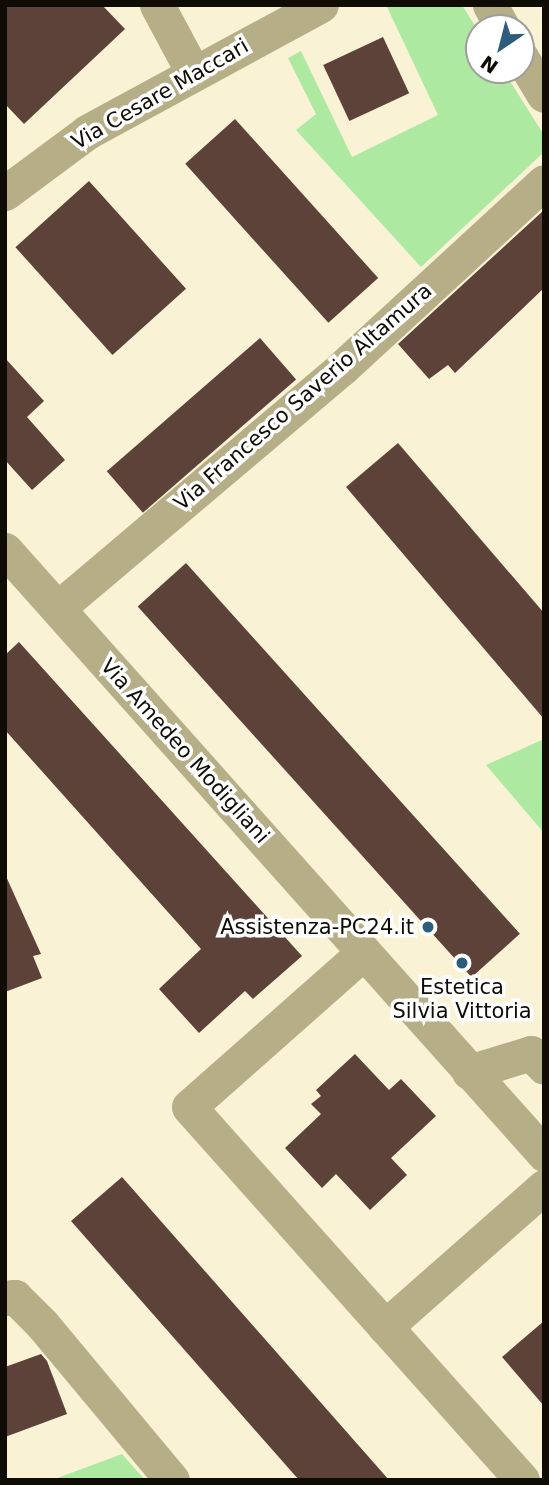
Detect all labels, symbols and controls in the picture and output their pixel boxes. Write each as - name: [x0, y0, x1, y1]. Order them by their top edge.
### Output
- north arrow: [465, 14, 535, 84]
- street label: Via Cesare Maccari: [67, 33, 253, 155]
- text: N: [476, 51, 502, 78]
- street label: Via Francesco Saverio Altamura: [169, 278, 437, 516]
- street label: Via Amedeo Modigliani: [95, 653, 275, 849]
- place label: Assistenza-PC24.it: [220, 914, 414, 940]
- marker: Assistenza-PC24.it: [420, 919, 436, 935]
- marker: Estetica Silvia Vittoria: [454, 955, 470, 971]
- place label: Estetica Silvia Vittoria: [392, 974, 532, 1024]

